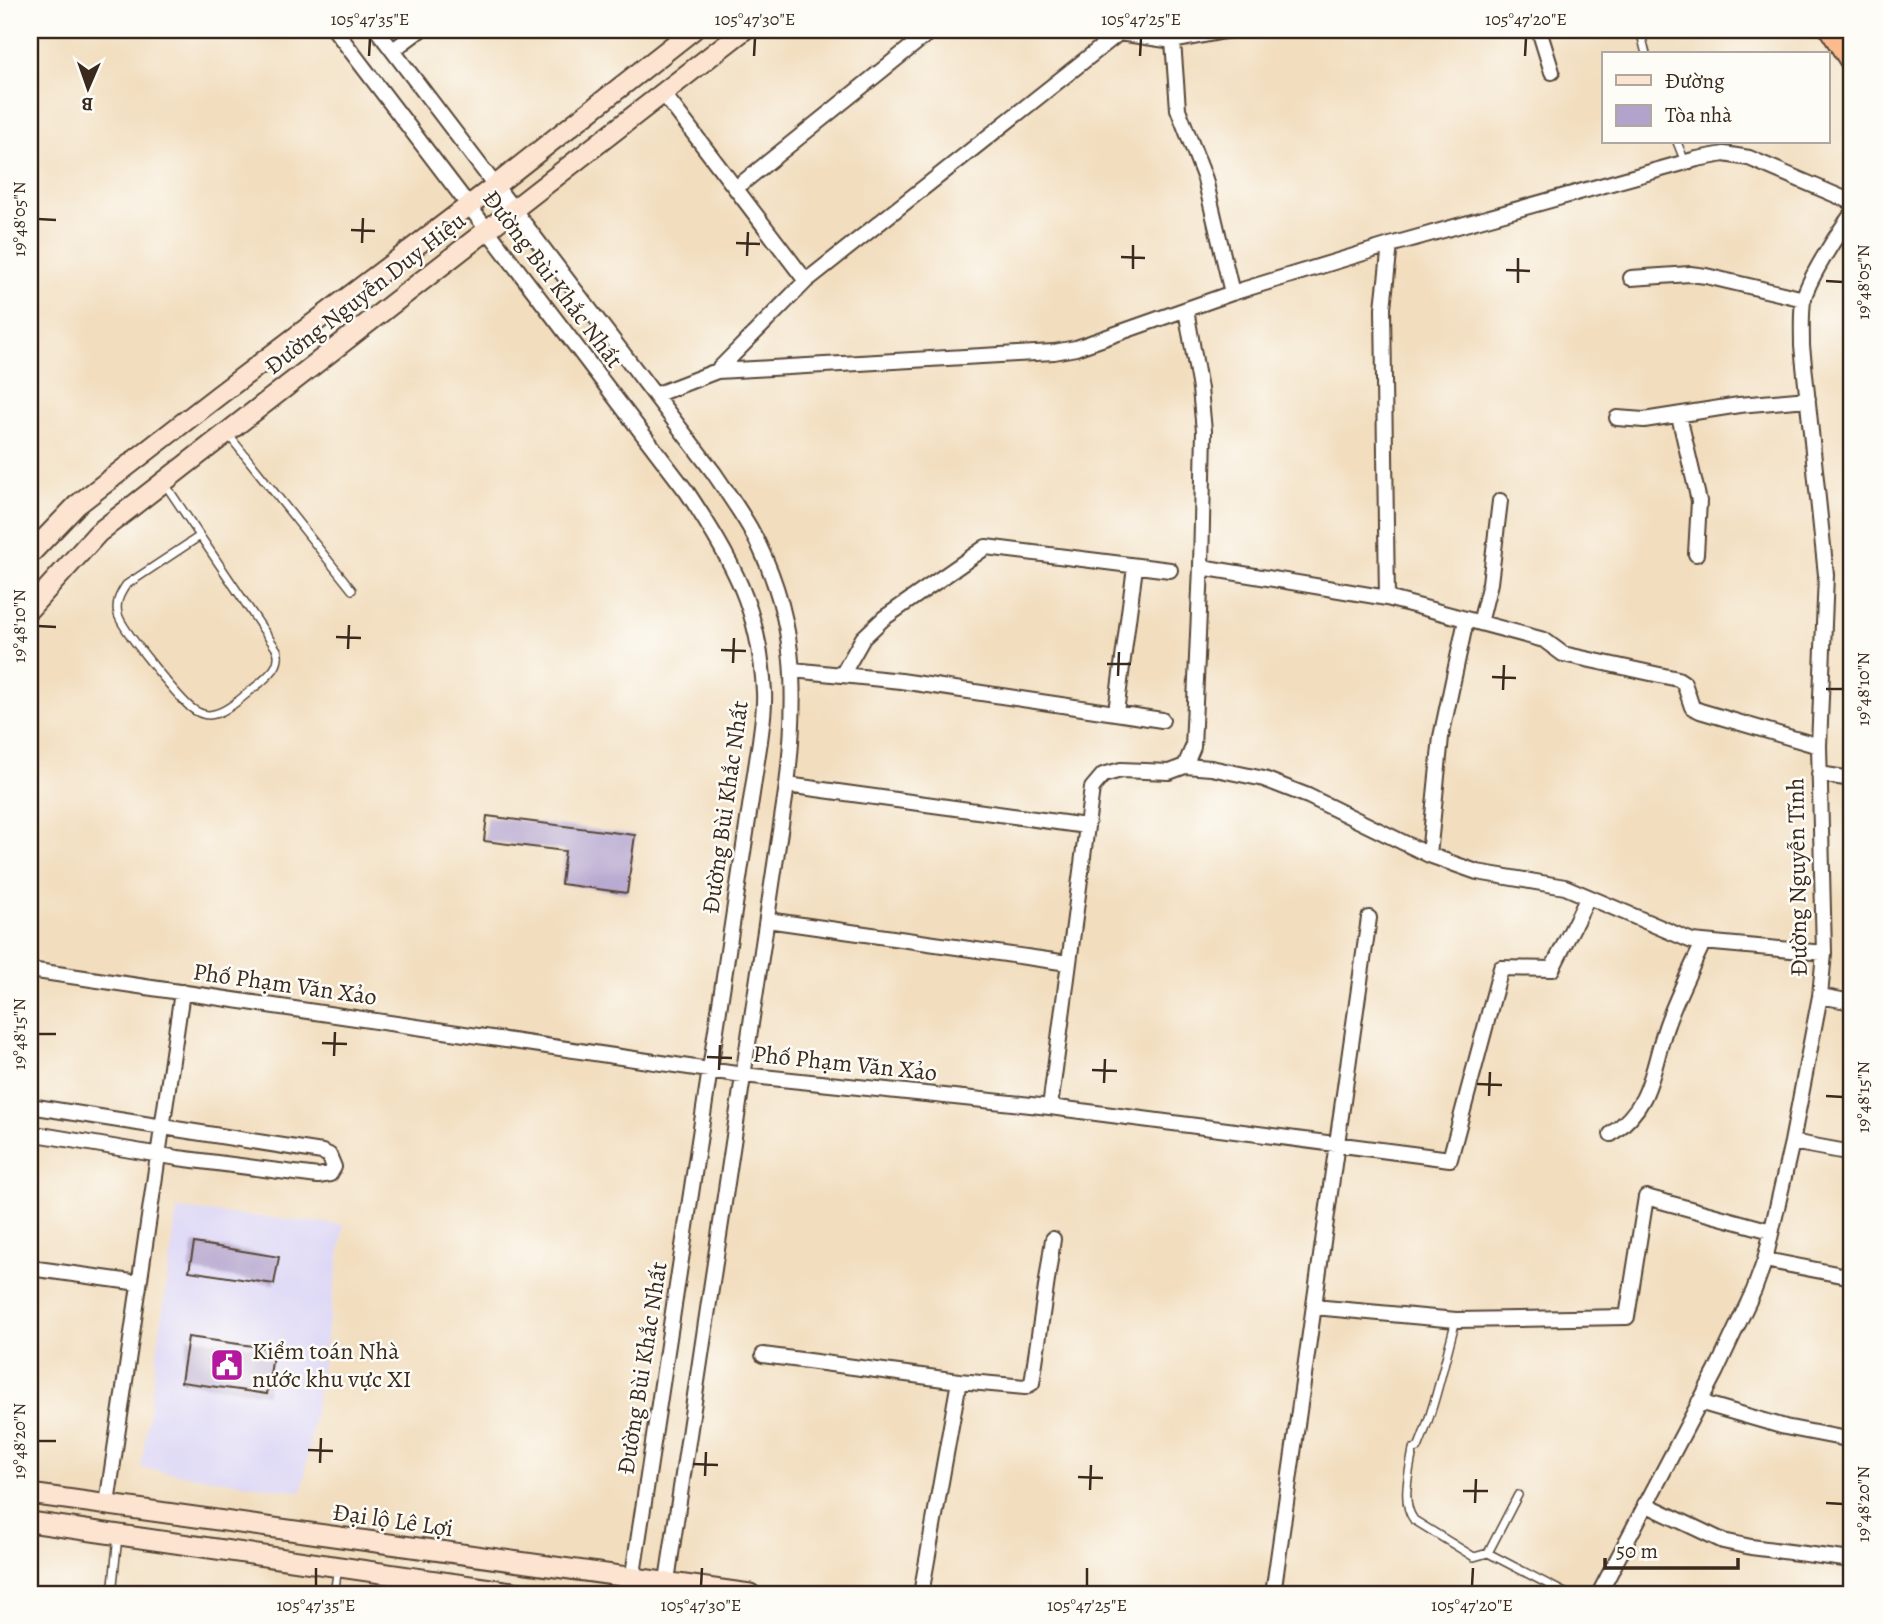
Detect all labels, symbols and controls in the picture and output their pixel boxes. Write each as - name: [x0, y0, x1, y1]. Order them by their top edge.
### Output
- text: 105°47'35"E: [330, 7, 410, 31]
- text: 105°47'30"E: [715, 7, 795, 31]
- text: 105°47'25"E: [1101, 7, 1181, 31]
- text: 105°47'20"E: [1485, 7, 1567, 31]
- north arrow: [52, 52, 122, 122]
- legend: [1602, 52, 1829, 144]
- text: Đường: [1665, 67, 1725, 95]
- text: B: [81, 91, 94, 117]
- text: Tòa nhà: [1665, 101, 1732, 129]
- text: 19°48'05"N: [7, 181, 31, 257]
- street label: Đường Bùi Khắc Nhất: [476, 184, 630, 374]
- street label: Đường Nguyễn Duy Hiệu: [258, 204, 472, 382]
- text: 19°48'05"N: [1851, 244, 1875, 320]
- text: 19°48'10"N: [7, 589, 31, 663]
- text: 19°48'10"N: [1851, 652, 1875, 726]
- street label: Đường Bùi Khắc Nhất: [694, 698, 756, 916]
- street label: Đường Nguyễn Tĩnh: [1779, 777, 1815, 977]
- street label: Phố Phạm Văn Xảo: [191, 955, 379, 1013]
- text: 19°48'15"N: [7, 998, 31, 1070]
- street label: Phố Phạm Văn Xảo: [751, 1037, 939, 1089]
- text: 19°48'15"N: [1851, 1061, 1875, 1133]
- street label: Đường Bùi Khắc Nhất: [609, 1259, 675, 1477]
- place label: Kiểm toán Nhà nước khu vực XI: [252, 1335, 411, 1395]
- public building icon: Kiểm toán Nhà nước khu vực XI: [208, 1346, 246, 1384]
- text: 19°48'20"N: [7, 1403, 31, 1479]
- text: 19°48'20"N: [1851, 1466, 1875, 1542]
- street label: Đại lộ Lê Lợi: [331, 1496, 455, 1544]
- scale bar: [1605, 1526, 1738, 1570]
- text: 50 m: [1616, 1537, 1658, 1565]
- text: 105°47'35"E: [276, 1593, 356, 1617]
- text: 105°47'30"E: [661, 1593, 741, 1617]
- text: 105°47'25"E: [1047, 1593, 1127, 1617]
- text: 105°47'20"E: [1431, 1593, 1513, 1617]

